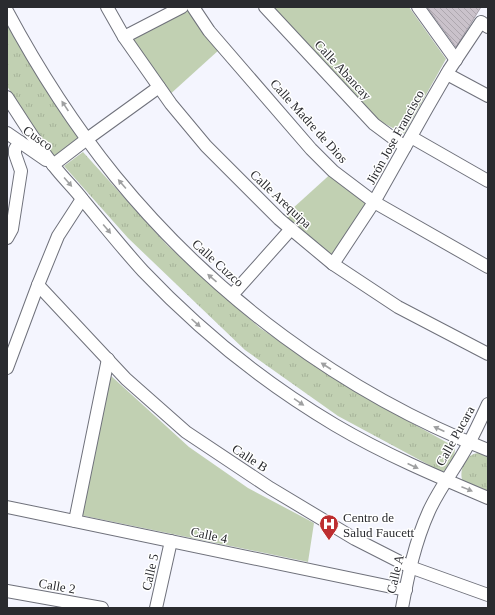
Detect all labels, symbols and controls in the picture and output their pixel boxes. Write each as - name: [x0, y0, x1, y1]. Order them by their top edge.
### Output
- street label: Calle Abancay: [312, 37, 375, 103]
- street label: Calle Madre de Dios: [267, 76, 351, 166]
- street label: Jirón Jose Francisco: [363, 87, 427, 187]
- one-way arrow: [61, 101, 69, 112]
- street label: Cusco: [20, 123, 56, 153]
- street label: Calle Arequipa: [247, 167, 315, 231]
- one-way arrow: [63, 177, 72, 187]
- one-way arrow: [118, 179, 127, 189]
- one-way arrow: [102, 224, 111, 234]
- street label: Calle Cuzco: [189, 236, 247, 290]
- one-way arrow: [207, 273, 218, 282]
- one-way arrow: [192, 318, 201, 327]
- one-way arrow: [320, 362, 332, 369]
- one-way arrow: [293, 399, 305, 406]
- street label: Calle Pucara: [432, 403, 478, 469]
- one-way arrow: [434, 426, 445, 432]
- street label: Calle B: [229, 441, 271, 475]
- one-way arrow: [407, 463, 418, 469]
- one-way arrow: [461, 486, 473, 492]
- place label: Centro de Salud Faucett: [343, 510, 415, 540]
- hospital icon: Centro de Salud Faucett: [318, 513, 340, 541]
- street label: Calle 4: [189, 524, 229, 546]
- street label: Calle 5: [139, 552, 161, 592]
- street label: Calle A: [383, 553, 407, 595]
- street label: Calle 2: [37, 575, 77, 597]

